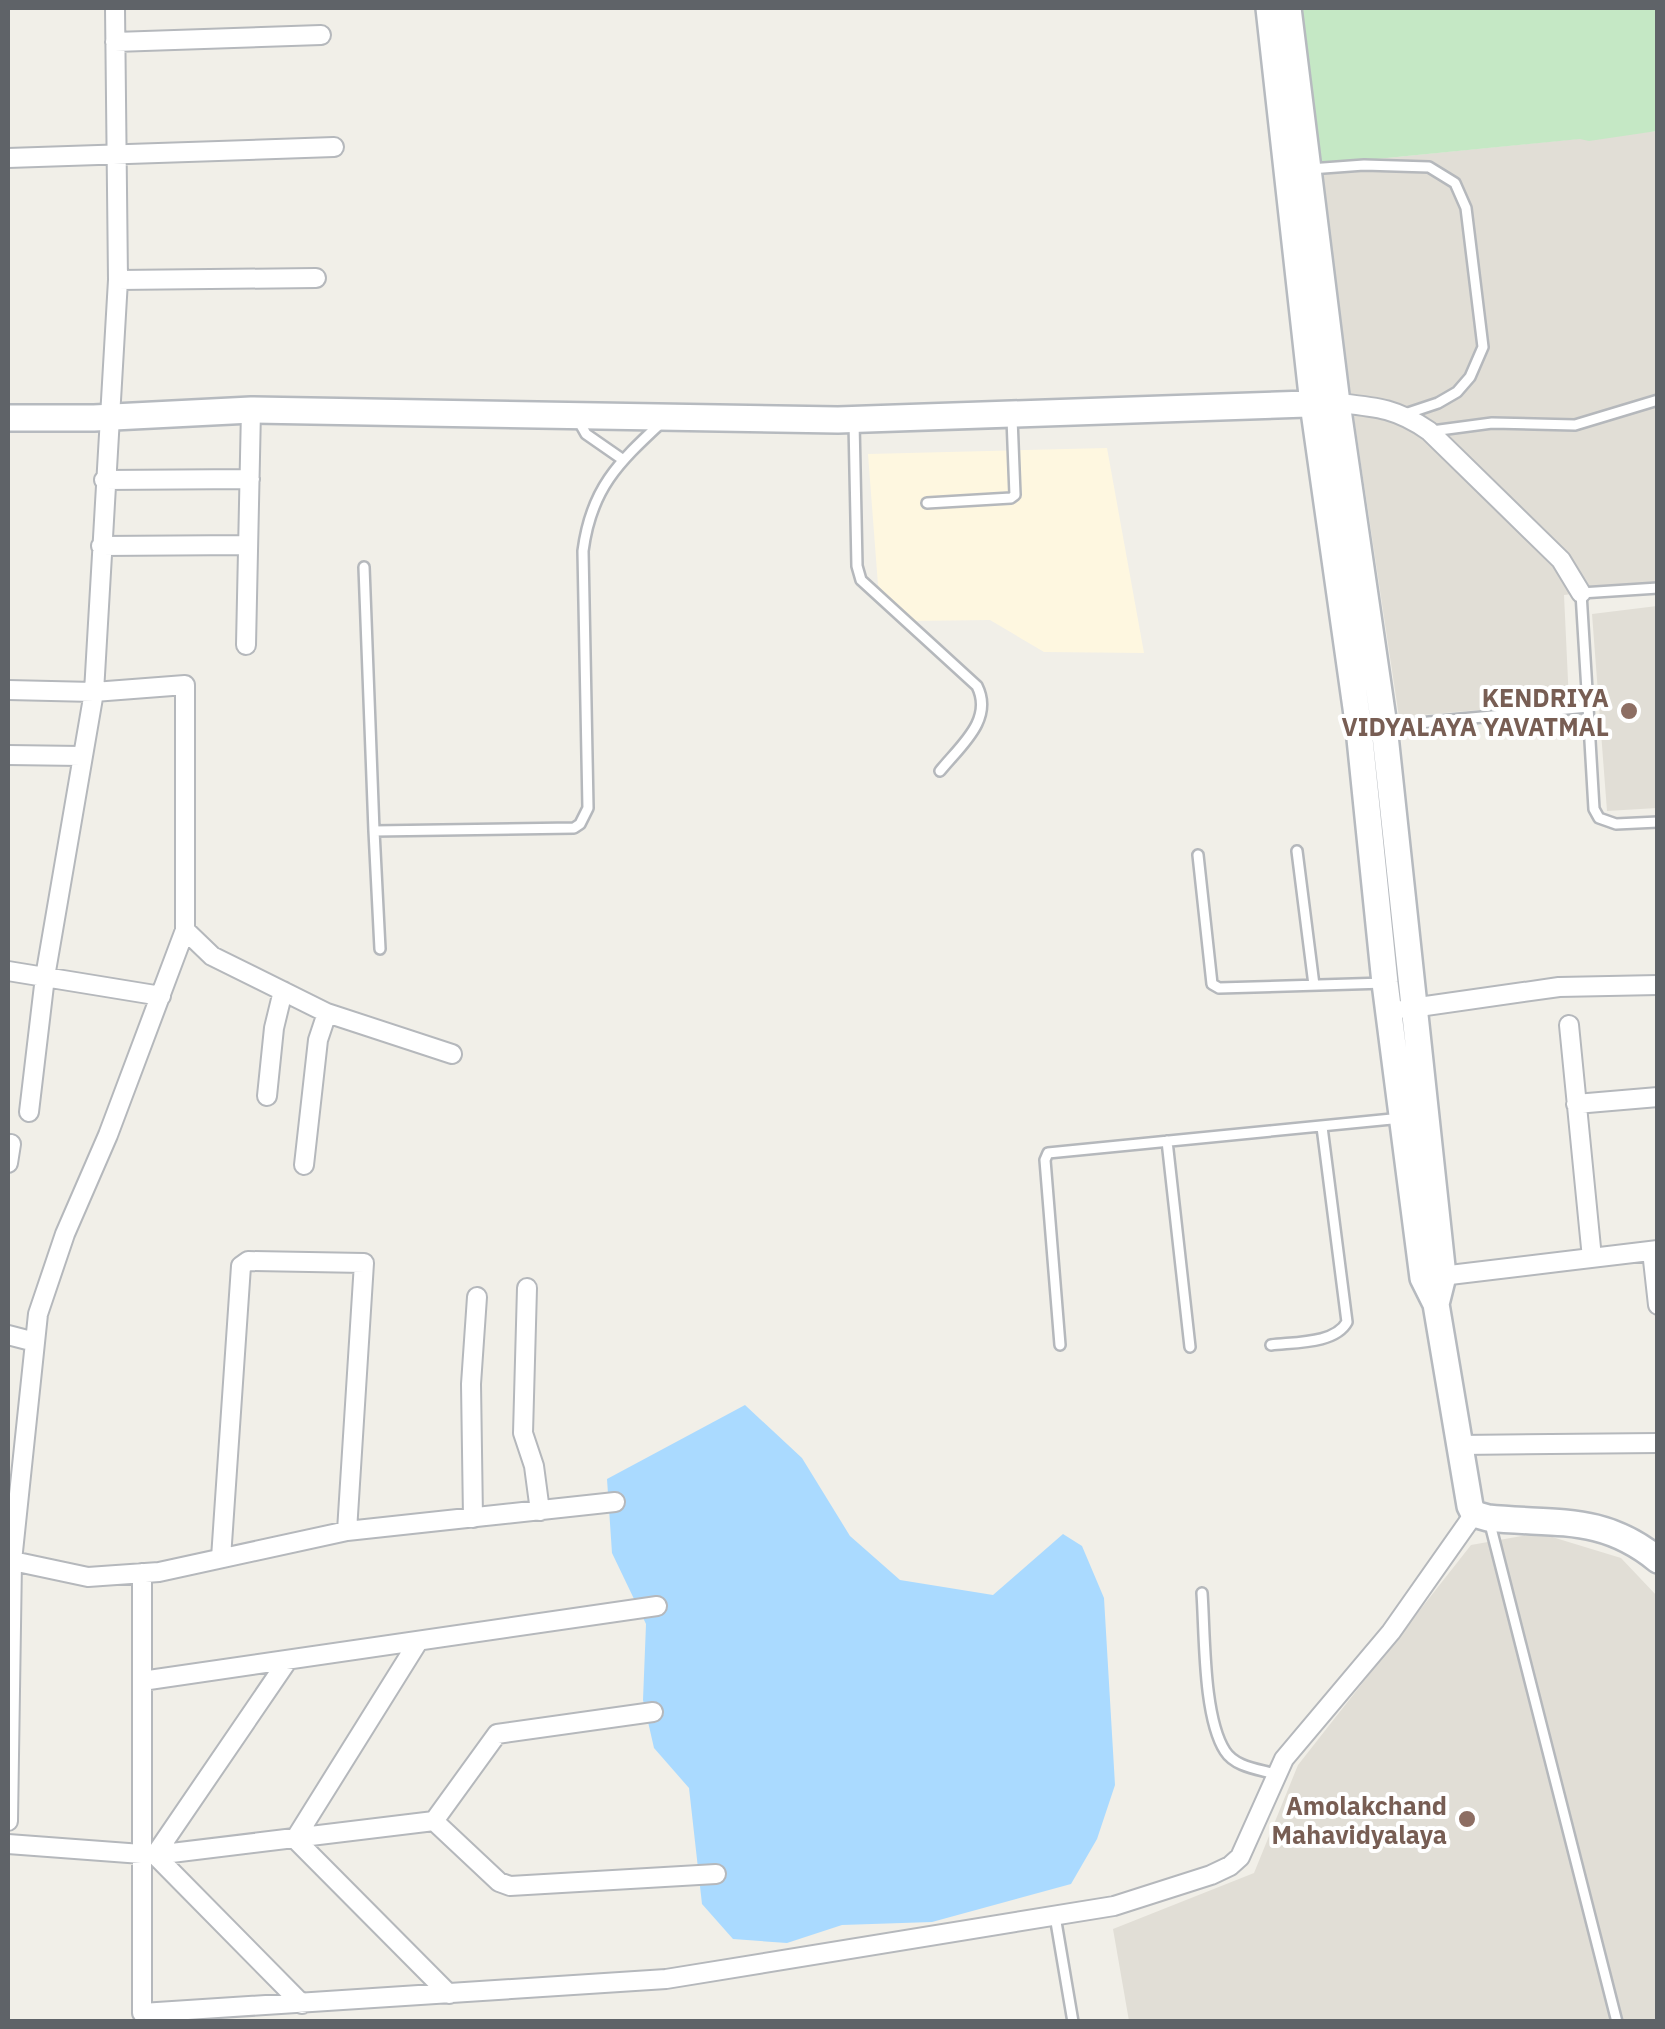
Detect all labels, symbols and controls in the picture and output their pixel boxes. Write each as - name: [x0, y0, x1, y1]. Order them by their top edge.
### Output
- place label: KENDRIYA VIDYALAYA YAVATMAL: [1341, 681, 1609, 743]
- marker: KENDRIYA VIDYALAYA YAVATMAL: [1618, 700, 1640, 722]
- place label: Amolakchand Mahavidyalaya: [1272, 1789, 1447, 1851]
- marker: Amolakchand Mahavidyalaya: [1456, 1808, 1478, 1830]

